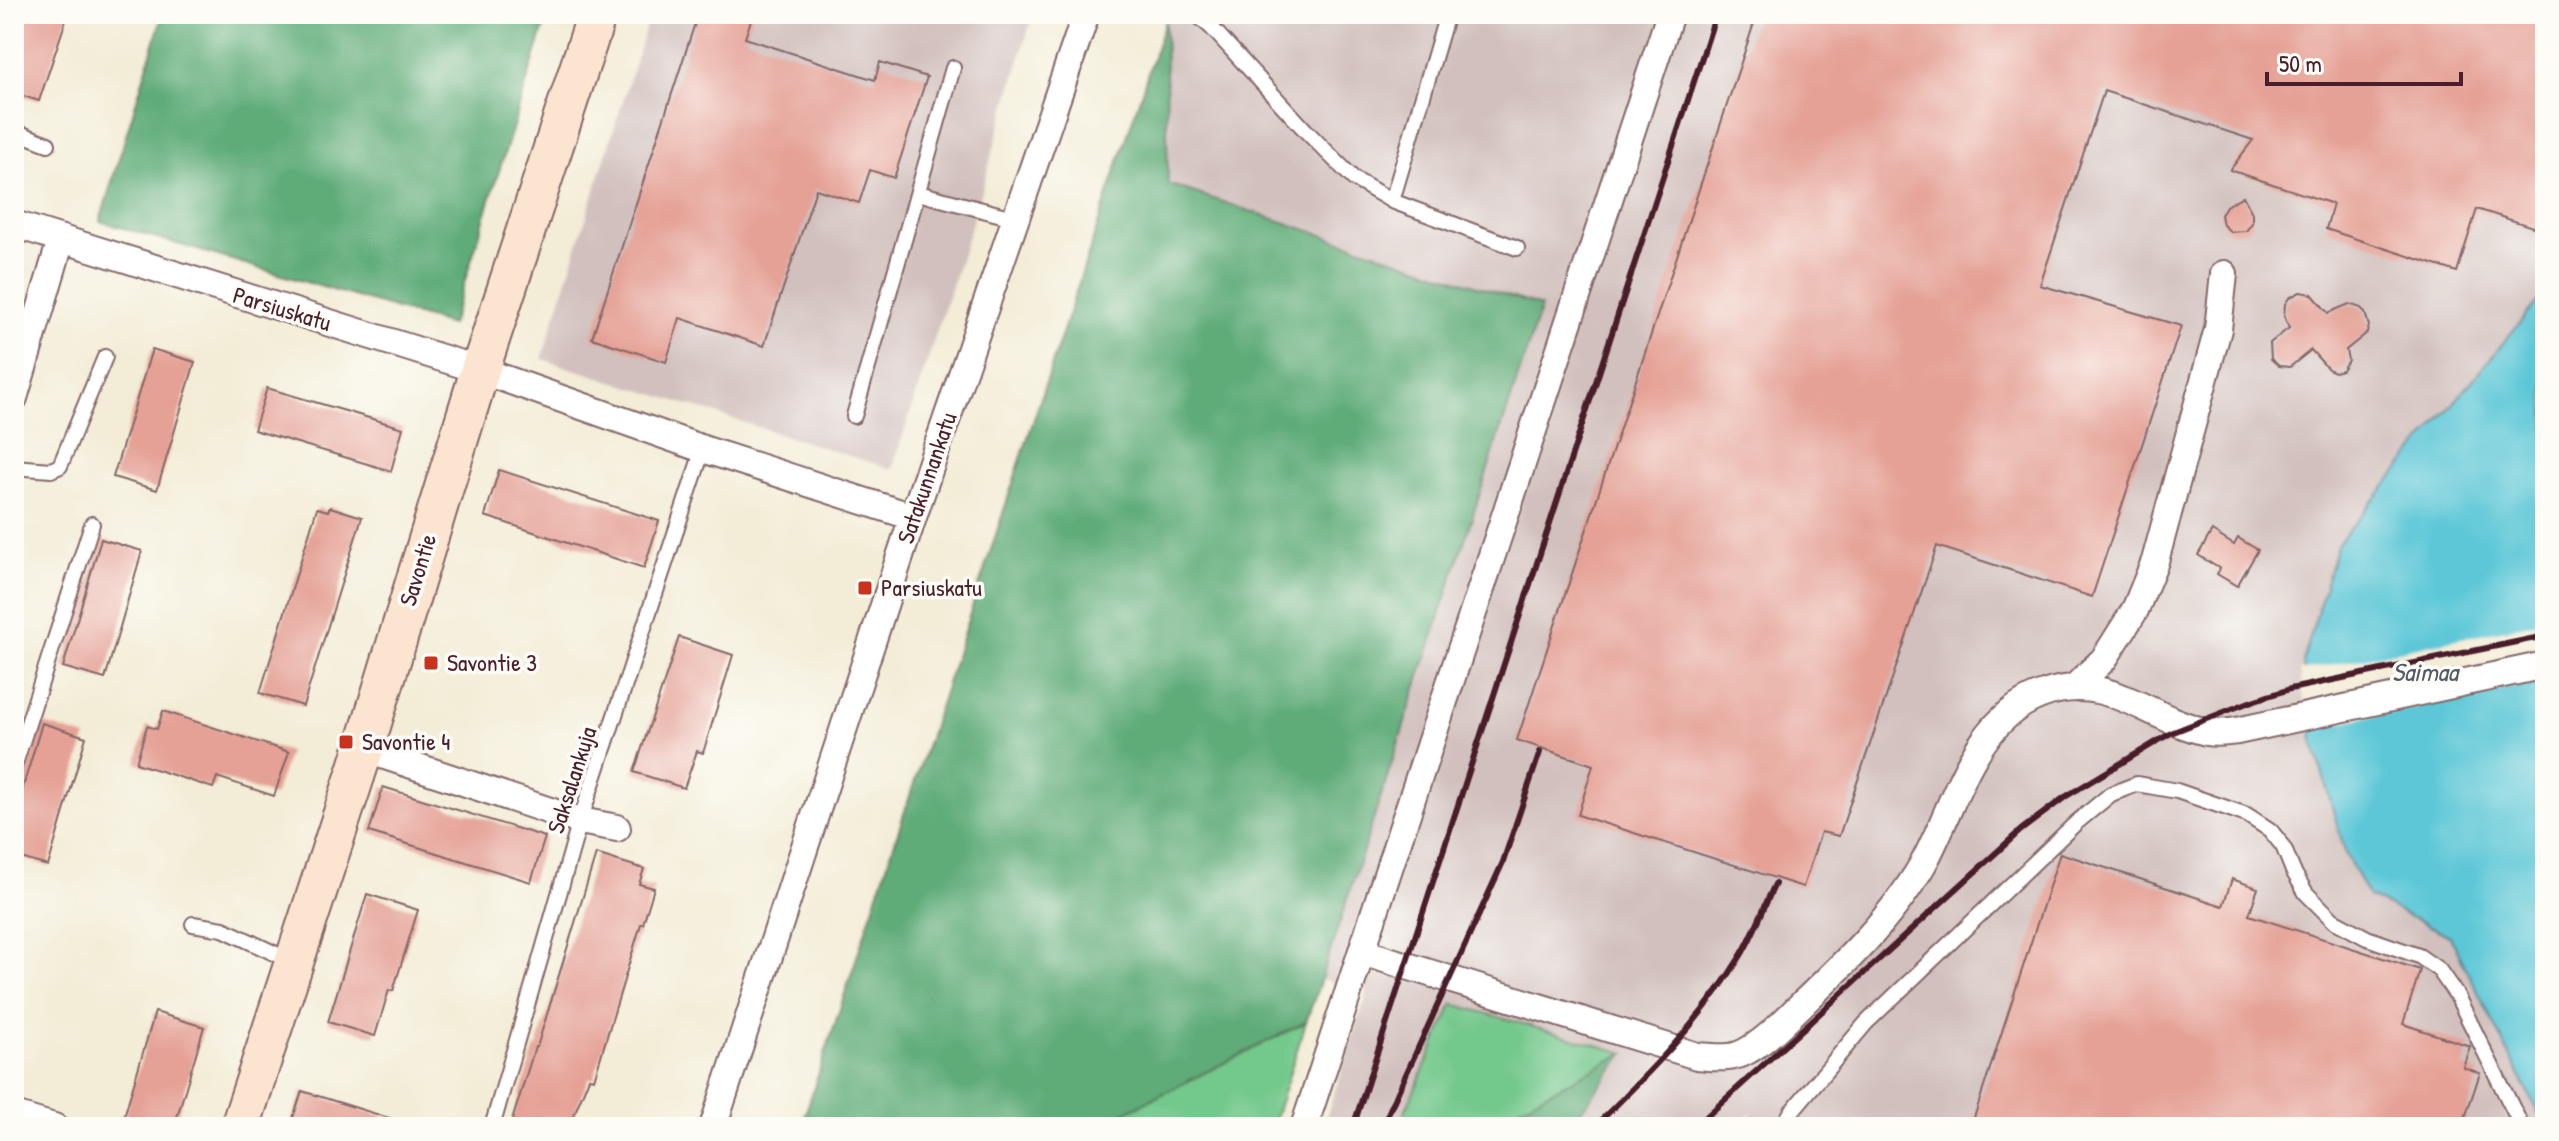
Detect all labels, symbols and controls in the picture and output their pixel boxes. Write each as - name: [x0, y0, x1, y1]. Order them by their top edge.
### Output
- scale bar: [2267, 36, 2461, 86]
- text: 50 m: [2279, 47, 2322, 79]
- street label: Parsiuskatu: [229, 278, 336, 338]
- street label: Satakunnankatu: [889, 407, 964, 548]
- street label: Savontie: [391, 529, 443, 610]
- place label: Parsiuskatu: [881, 571, 982, 603]
- marker: Parsiuskatu: [856, 579, 874, 597]
- place label: Savontie 3: [447, 646, 537, 678]
- marker: Savontie 3: [422, 654, 440, 672]
- water label: Saimaa: [2392, 654, 2461, 689]
- street label: Saksalankuja: [539, 722, 603, 837]
- place label: Savontie 4: [362, 725, 450, 757]
- marker: Savontie 4: [337, 733, 355, 751]

